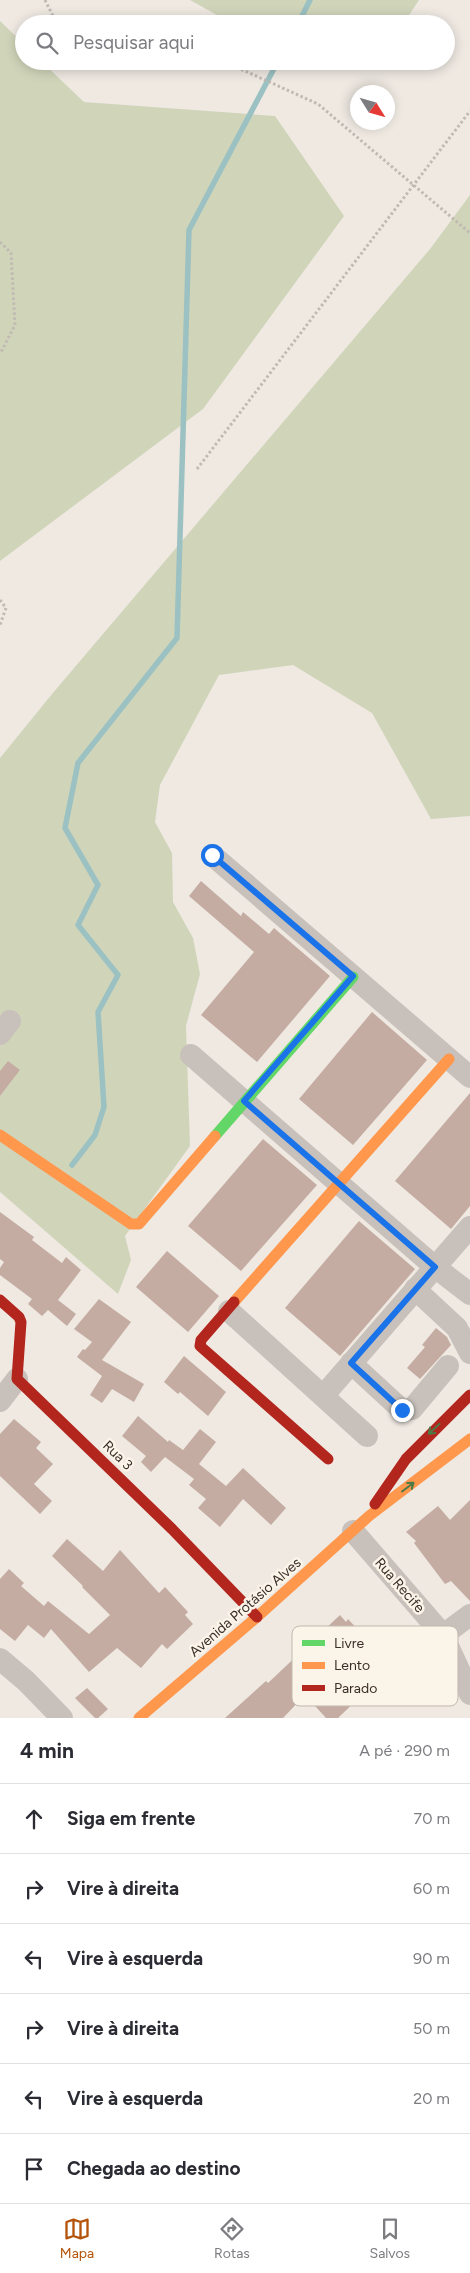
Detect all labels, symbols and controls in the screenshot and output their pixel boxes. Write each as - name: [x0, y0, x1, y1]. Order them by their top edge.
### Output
- search box: [15, 15, 455, 70]
- icon: search: [33, 29, 61, 57]
- text: Pesquisar aqui: [73, 31, 194, 54]
- north arrow: [350, 85, 395, 130]
- route start: [201, 844, 224, 867]
- route end: [391, 1399, 414, 1422]
- one-way arrow: [427, 1423, 440, 1435]
- street label: Rua 3: [99, 1437, 136, 1474]
- one-way arrow: [401, 1481, 414, 1492]
- street label: Avenida Protásio Alves: [186, 1554, 305, 1661]
- street label: Rua Recife: [371, 1554, 428, 1617]
- legend: [292, 1626, 458, 1706]
- text: Livre: [334, 1635, 365, 1652]
- text: Lento: [334, 1657, 370, 1674]
- text: Parado: [334, 1680, 377, 1697]
- text: 4 min: [20, 1738, 74, 1763]
- text: A pé · 290 m: [359, 1741, 450, 1760]
- icon: ahead: [20, 1805, 48, 1833]
- text: Siga em frente: [67, 1807, 195, 1830]
- text: 70 m: [414, 1809, 450, 1828]
- icon: right: [20, 1875, 48, 1903]
- text: Vire à direita: [67, 1877, 179, 1900]
- text: 60 m: [413, 1879, 450, 1898]
- icon: left: [20, 1945, 48, 1973]
- text: Vire à esquerda: [67, 1947, 203, 1970]
- text: 90 m: [413, 1949, 450, 1968]
- icon: right: [20, 2015, 48, 2043]
- text: Vire à direita: [67, 2017, 179, 2040]
- text: 50 m: [413, 2019, 450, 2038]
- icon: left: [20, 2085, 48, 2113]
- text: Vire à esquerda: [67, 2087, 203, 2110]
- text: 20 m: [413, 2089, 450, 2108]
- icon: arrive: [20, 2155, 48, 2183]
- text: Chegada ao destino: [67, 2157, 240, 2180]
- tab: Mapa: [60, 2215, 94, 2262]
- tab: Rotas: [214, 2215, 250, 2262]
- tab: Salvos: [370, 2215, 410, 2262]

